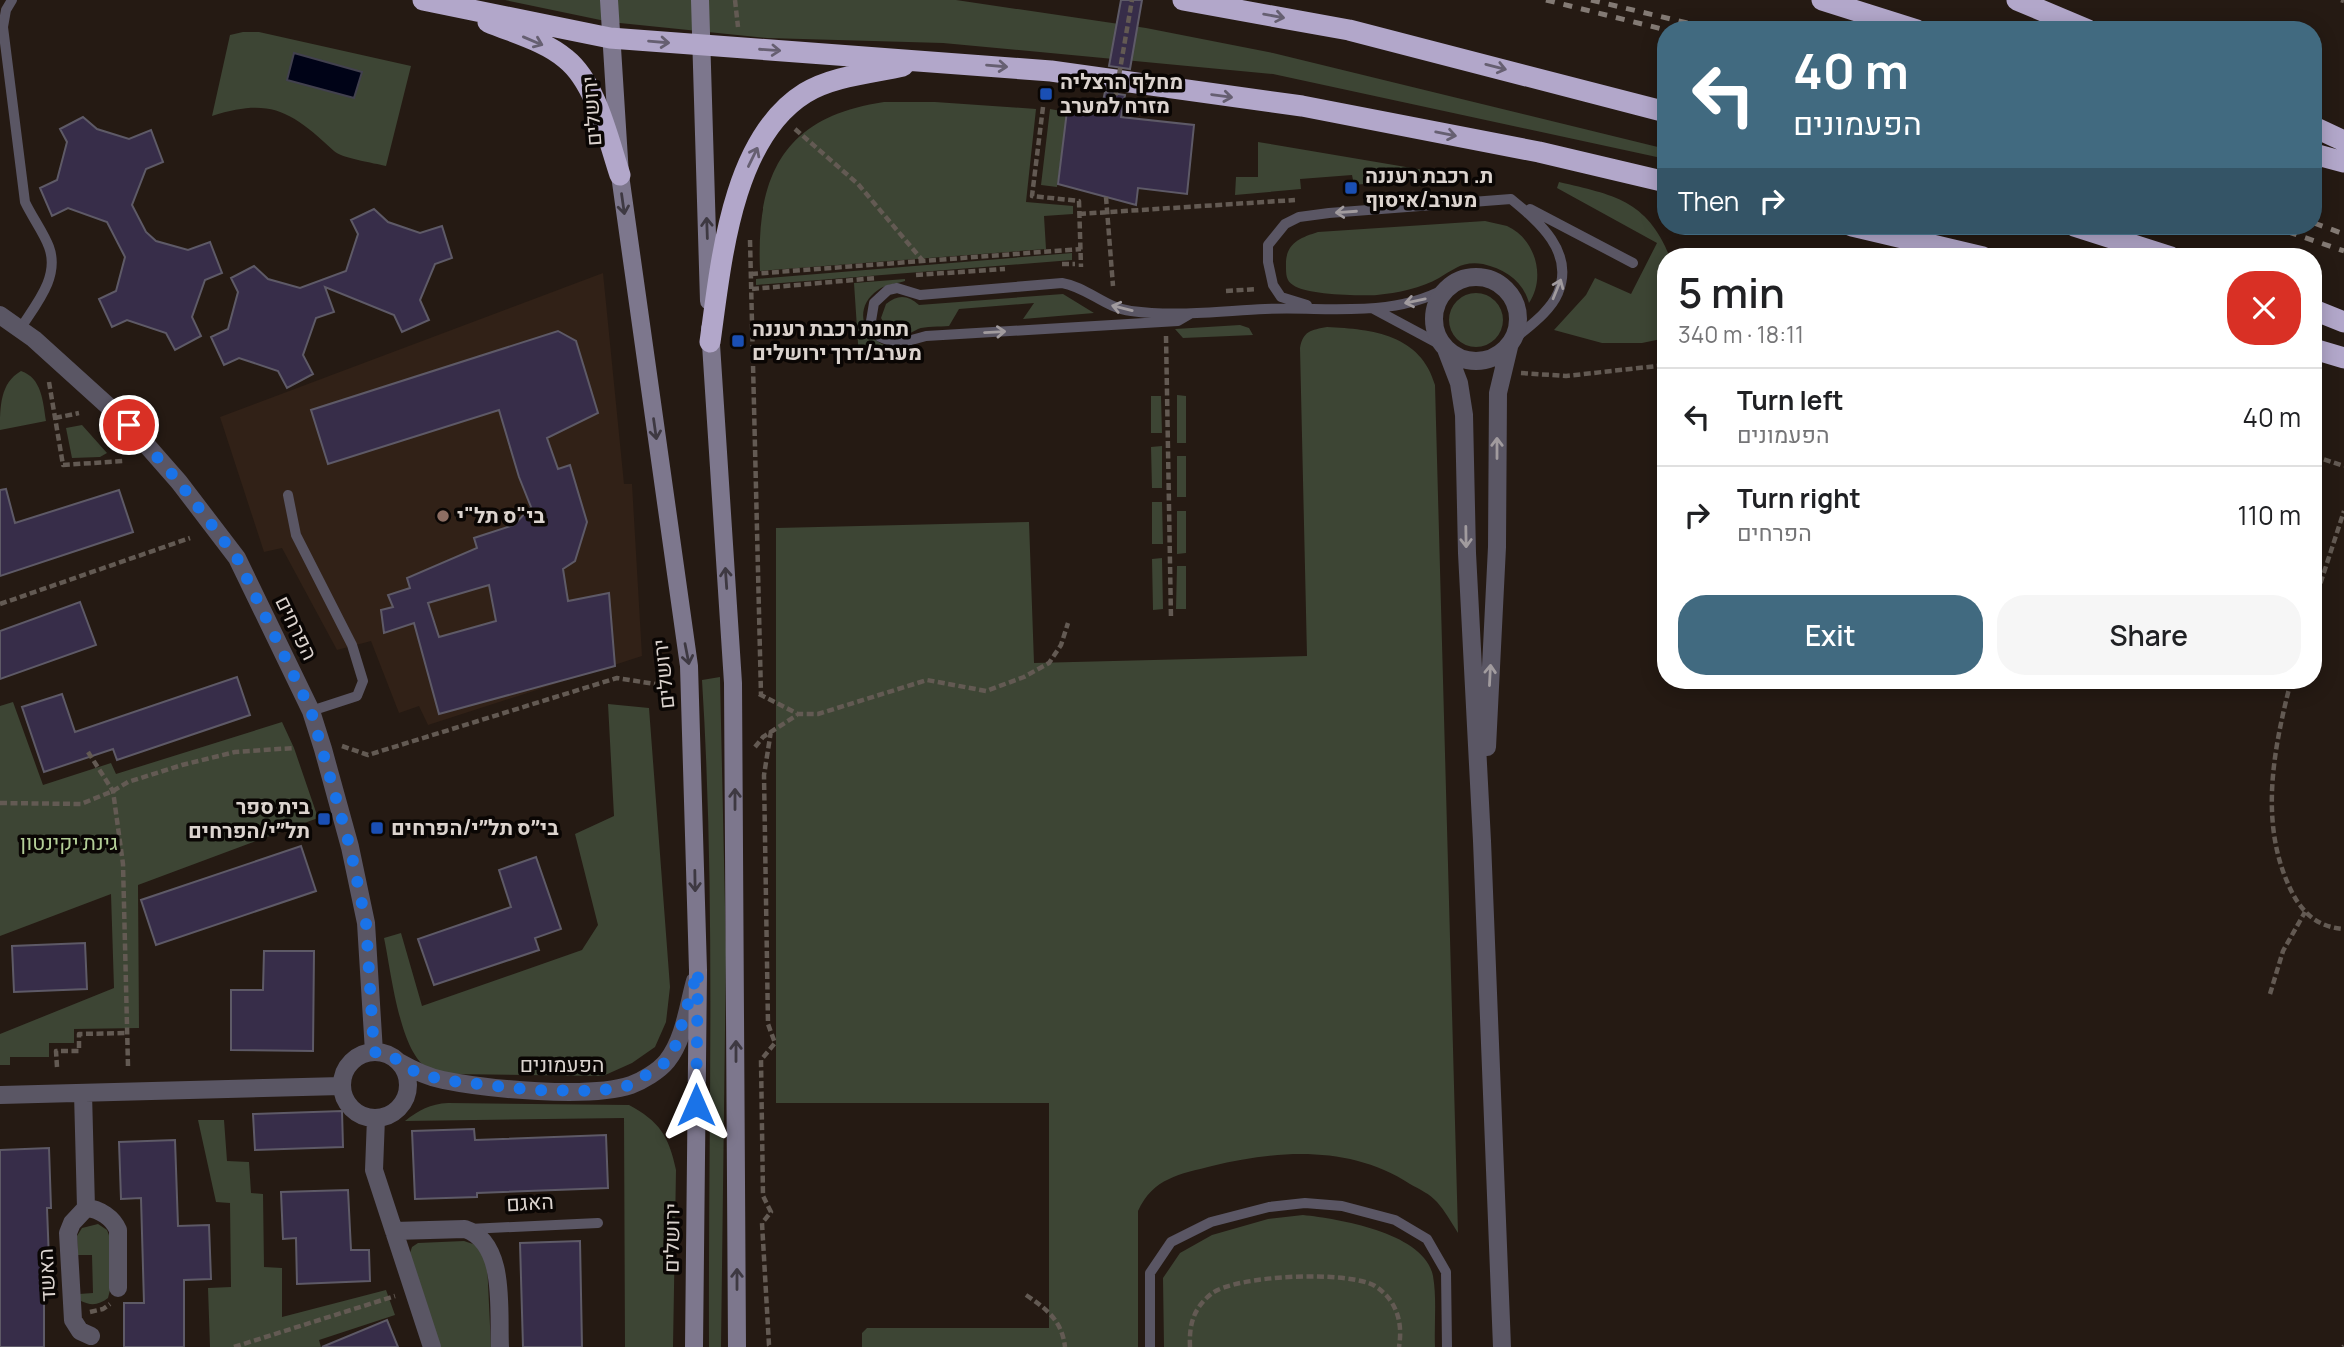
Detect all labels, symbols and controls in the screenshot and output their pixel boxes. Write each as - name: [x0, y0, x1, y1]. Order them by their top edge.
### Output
- one-way arrow: [1262, 10, 1285, 23]
- one-way arrow: [522, 35, 543, 48]
- one-way arrow: [648, 36, 670, 49]
- text: 40 m: [1793, 37, 1909, 104]
- one-way arrow: [758, 44, 781, 57]
- icon: left: [1678, 49, 1769, 140]
- one-way arrow: [985, 60, 1007, 73]
- one-way arrow: [1484, 61, 1507, 74]
- place label: מחלף הרצליה מזרח למערב: [1060, 67, 1183, 119]
- street label: ירושלים: [575, 75, 607, 147]
- marker: מחלף הרצליה מזרח למערב: [1038, 86, 1054, 102]
- one-way arrow: [1210, 89, 1233, 102]
- text: הפעמונים: [1793, 101, 1922, 145]
- one-way arrow: [1434, 128, 1457, 141]
- one-way arrow: [747, 147, 761, 168]
- place label: ת. רכבת רעננה מערב/איסוף: [1365, 161, 1493, 213]
- marker: ת. רכבת רעננה מערב/איסוף: [1343, 180, 1359, 196]
- icon: right: [1753, 182, 1791, 220]
- text: Then: [1678, 183, 1739, 219]
- one-way arrow: [617, 192, 630, 214]
- one-way arrow: [1335, 206, 1358, 219]
- one-way arrow: [700, 217, 714, 240]
- text: 5 min: [1678, 263, 1785, 321]
- button: close: [2227, 271, 2301, 345]
- one-way arrow: [1552, 279, 1565, 301]
- one-way arrow: [1404, 295, 1427, 308]
- one-way arrow: [1111, 301, 1134, 314]
- place label: תחנת רכבת רעננה מערב/דרך ירושלים: [752, 314, 922, 366]
- text: 340 m · 18:11: [1678, 318, 1804, 350]
- one-way arrow: [983, 325, 1006, 338]
- marker: תחנת רכבת רעננה מערב/דרך ירושלים: [730, 333, 746, 349]
- text: Turn left: [1737, 382, 1844, 418]
- pin: [99, 395, 159, 455]
- icon: left: [1678, 398, 1716, 436]
- text: 40 m: [2243, 399, 2301, 435]
- icon: arrive: [110, 406, 148, 444]
- one-way arrow: [648, 417, 661, 440]
- text: הפעמונים: [1737, 418, 1830, 450]
- one-way arrow: [1490, 437, 1504, 460]
- text: Turn right: [1737, 480, 1861, 516]
- icon: right: [1678, 496, 1716, 534]
- text: 110 m: [2238, 497, 2301, 533]
- place label: בי"ס תל"י: [457, 501, 546, 529]
- marker: בי"ס תל"י: [435, 508, 451, 524]
- text: הפרחים: [1737, 516, 1812, 548]
- one-way arrow: [1459, 525, 1473, 548]
- one-way arrow: [719, 567, 732, 589]
- street label: הפרחים: [269, 591, 324, 664]
- button: Exit: [1678, 595, 1983, 675]
- button: Share: [1997, 595, 2301, 675]
- street label: ירושלים: [645, 638, 681, 710]
- one-way arrow: [680, 642, 694, 665]
- one-way arrow: [1484, 664, 1497, 687]
- one-way arrow: [728, 788, 742, 811]
- place label: בית ספר תל״י/הפרחים: [188, 792, 311, 844]
- marker: בית ספר תל״י/הפרחים: [316, 811, 332, 827]
- place label: בי״ס תל״י/הפרחים: [391, 813, 559, 841]
- marker: בי״ס תל״י/הפרחים: [369, 820, 385, 836]
- park label: גינת יקינטון: [20, 828, 118, 856]
- one-way arrow: [689, 870, 702, 893]
- one-way arrow: [729, 1040, 743, 1063]
- street label: הפעמונים: [520, 1050, 604, 1078]
- position arrow: [659, 1068, 733, 1142]
- street label: האגם: [506, 1187, 554, 1217]
- street label: ירושלים: [656, 1203, 686, 1273]
- street label: האשד: [31, 1248, 61, 1302]
- one-way arrow: [730, 1268, 744, 1291]

